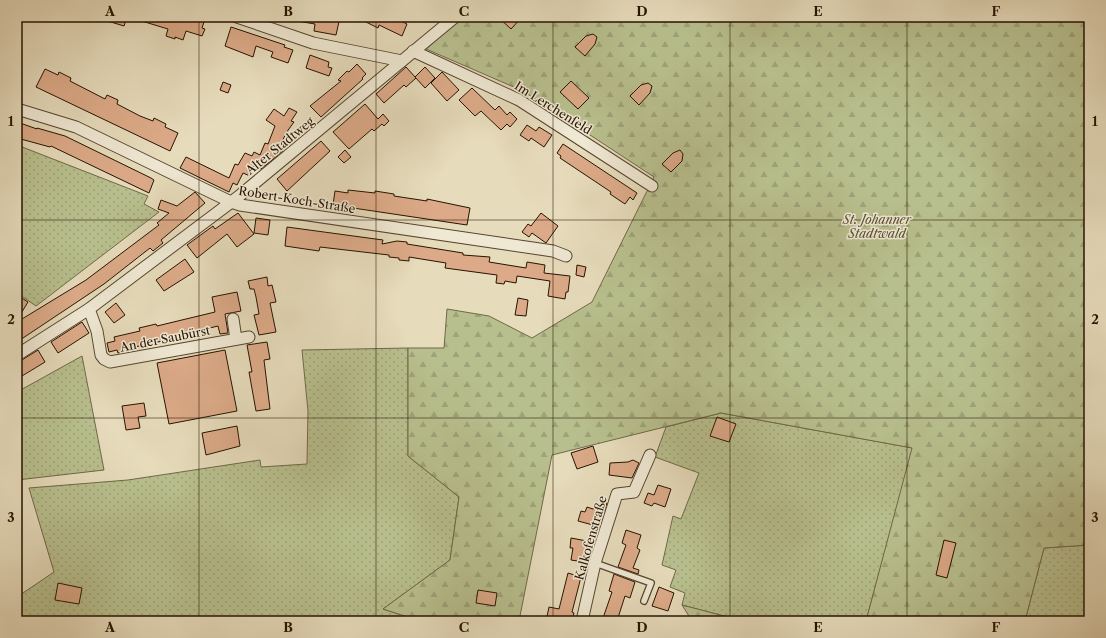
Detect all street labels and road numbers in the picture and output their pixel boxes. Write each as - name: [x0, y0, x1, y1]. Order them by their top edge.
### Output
- street label: Im Lerchenfeld: [512, 78, 595, 138]
- street label: Alter Stadtweg: [242, 113, 317, 178]
- street label: Robert-Koch-Straße: [238, 183, 357, 216]
- street label: An der Saubürst: [118, 322, 212, 355]
- street label: Kalkofenstraße: [571, 494, 610, 582]

